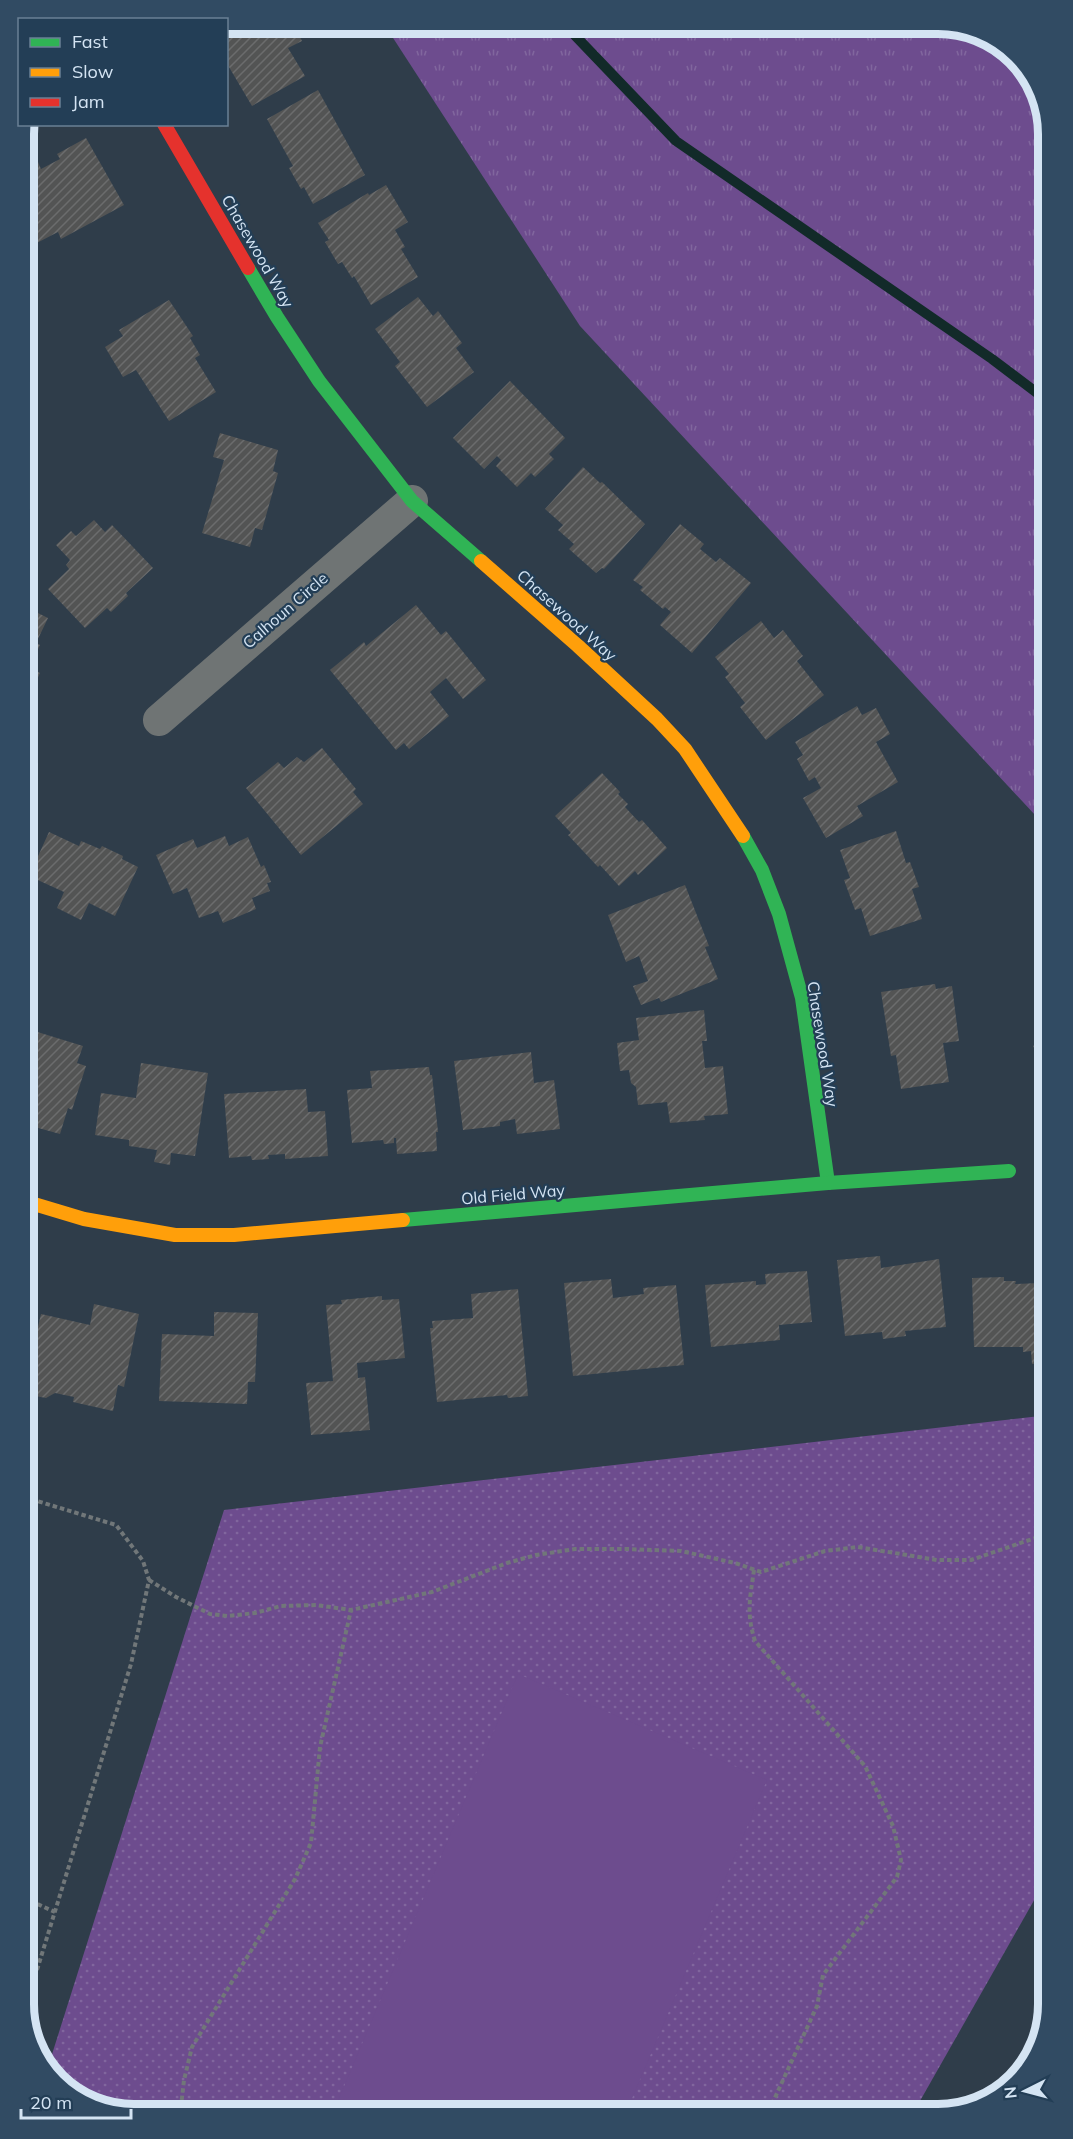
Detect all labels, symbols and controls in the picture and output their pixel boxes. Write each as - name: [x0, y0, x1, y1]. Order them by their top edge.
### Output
- legend: [18, 18, 228, 126]
- text: Fast: [72, 30, 108, 53]
- text: Slow: [72, 60, 114, 83]
- text: Jam: [72, 90, 105, 113]
- street label: Chasewood Way: [218, 191, 299, 312]
- street label: Chasewood Way: [513, 565, 621, 665]
- street label: Calhoun Circle: [238, 568, 332, 652]
- street label: Chasewood Way: [803, 980, 843, 1109]
- street label: Old Field Way: [460, 1179, 566, 1208]
- north arrow: [995, 2061, 1055, 2121]
- scale bar: [21, 2082, 130, 2120]
- text: N: [1000, 2086, 1021, 2100]
- text: 20 m: [30, 2091, 72, 2114]

